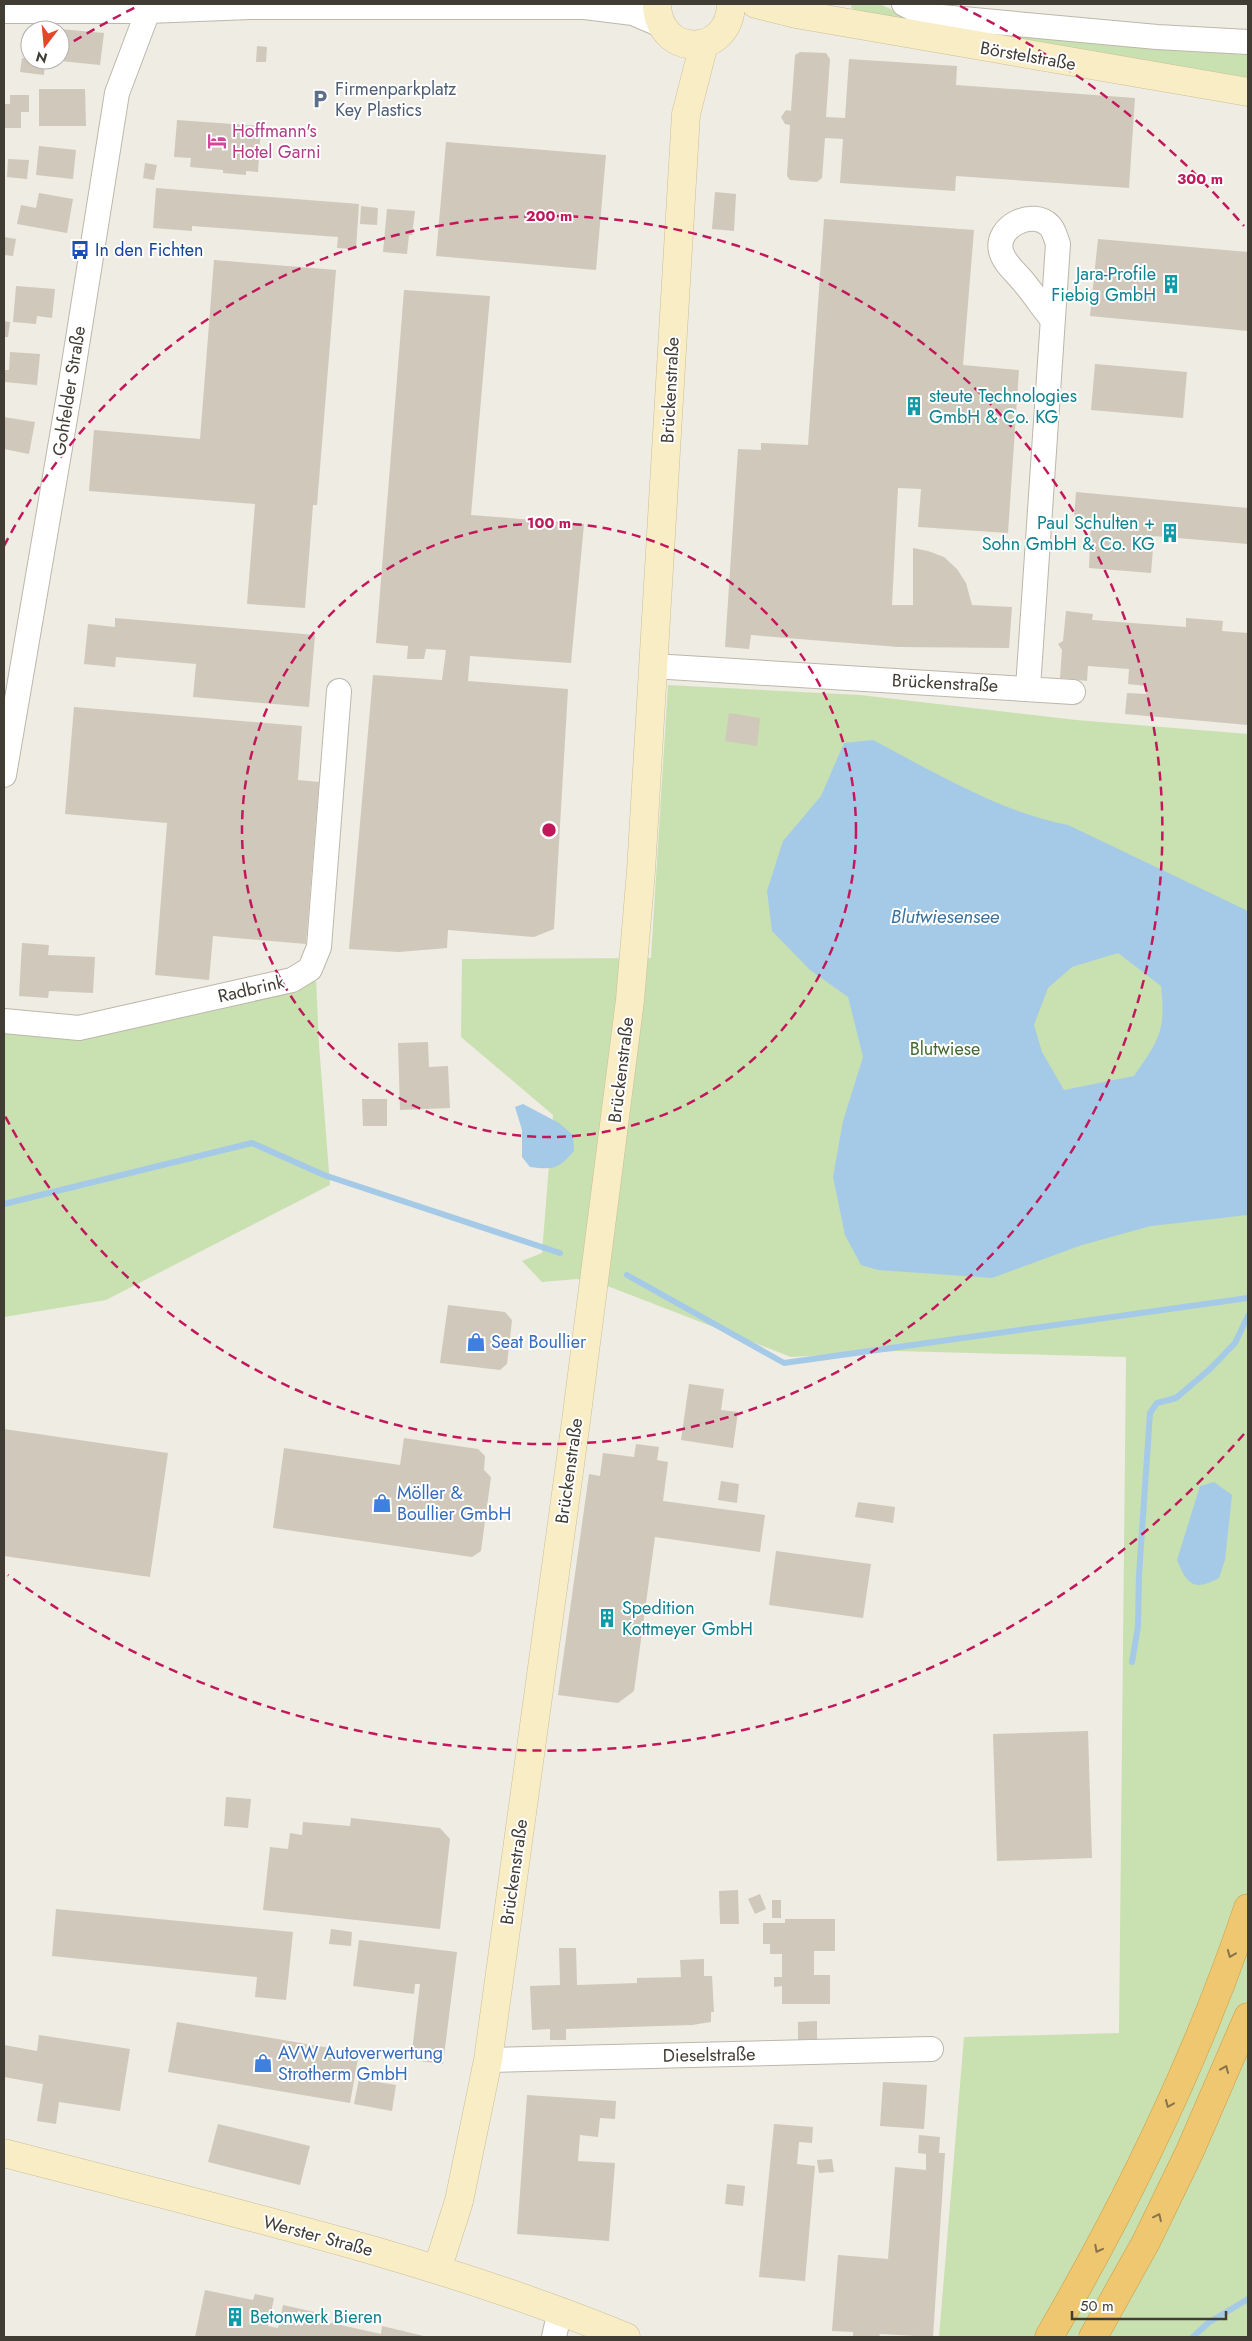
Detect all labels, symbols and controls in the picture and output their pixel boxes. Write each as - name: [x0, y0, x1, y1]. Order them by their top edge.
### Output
- north arrow: [20, 20, 70, 70]
- street label: Börstelstraße: [978, 35, 1078, 77]
- text: N: [33, 46, 50, 69]
- place label: Firmenparkplatz Key Plastics: [335, 76, 457, 123]
- parking icon: Firmenparkplatz Key Plastics: [309, 88, 331, 110]
- place label: Hoffmann's Hotel Garni: [232, 118, 321, 165]
- hotel icon: Hoffmann's Hotel Garni: [206, 130, 228, 152]
- text: 300 m: [1177, 168, 1223, 190]
- text: 200 m: [526, 205, 572, 227]
- place label: In den Fichten: [95, 237, 203, 263]
- bus stop icon: In den Fichten: [69, 239, 91, 261]
- place label: Jara-Profile Fiebig GmbH: [1051, 261, 1156, 308]
- building icon: Jara-Profile Fiebig GmbH: [1160, 273, 1182, 295]
- street label: Gohfelder Straße: [46, 324, 92, 458]
- street label: Brückenstraße: [654, 336, 686, 444]
- place label: steute Technologies GmbH & Co. KG: [929, 383, 1077, 430]
- building icon: steute Technologies GmbH & Co. KG: [903, 395, 925, 417]
- place label: Paul Schulten + Sohn GmbH & Co. KG: [982, 510, 1155, 557]
- text: 100 m: [527, 512, 571, 534]
- building icon: Paul Schulten + Sohn GmbH & Co. KG: [1159, 522, 1181, 544]
- street label: Brückenstraße: [891, 667, 999, 699]
- centre of rings: [540, 821, 558, 839]
- water label: Blutwiesensee: [891, 903, 1000, 930]
- street label: Radbrink: [215, 969, 287, 1009]
- street label: Brückenstraße: [602, 1016, 640, 1124]
- park label: Blutwiese: [910, 1036, 980, 1062]
- place label: Seat Boullier: [491, 1329, 587, 1355]
- shop icon: Seat Boullier: [465, 1331, 487, 1353]
- street label: Brückenstraße: [549, 1416, 589, 1526]
- place label: Möller & Boullier GmbH: [397, 1480, 511, 1527]
- shop icon: Möller & Boullier GmbH: [371, 1492, 393, 1514]
- place label: Spedition Kottmeyer GmbH: [622, 1595, 753, 1642]
- building icon: Spedition Kottmeyer GmbH: [596, 1607, 618, 1629]
- street label: Brückenstraße: [494, 1817, 534, 1927]
- one-way arrow: [1227, 1949, 1237, 1957]
- place label: AVW Autoverwertung Strotherm GmbH: [278, 2040, 443, 2087]
- street label: Dieselstraße: [662, 2041, 756, 2069]
- shop icon: AVW Autoverwertung Strotherm GmbH: [252, 2052, 274, 2074]
- one-way arrow: [1220, 2066, 1230, 2074]
- one-way arrow: [1165, 2099, 1176, 2108]
- street label: Werster Straße: [260, 2209, 376, 2263]
- one-way arrow: [1152, 2213, 1162, 2222]
- one-way arrow: [1094, 2244, 1104, 2253]
- scale bar: [1072, 2288, 1226, 2320]
- text: 50 m: [1080, 2295, 1114, 2317]
- place label: Betonwerk Bieren: [250, 2304, 382, 2330]
- building icon: Betonwerk Bieren: [224, 2306, 246, 2328]

